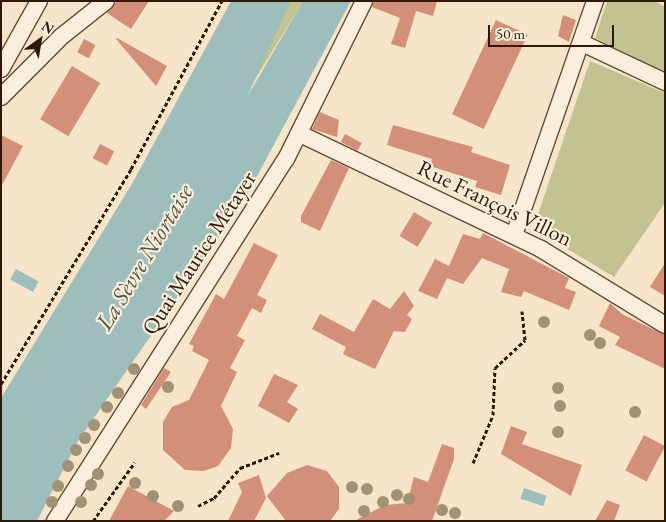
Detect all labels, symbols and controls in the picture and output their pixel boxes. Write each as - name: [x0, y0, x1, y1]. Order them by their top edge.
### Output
- north arrow: [15, 15, 65, 65]
- scale bar: [491, 15, 617, 47]
- text: N: [38, 17, 58, 38]
- text: 50 m: [496, 24, 525, 43]
- street label: Rue François Villon: [414, 154, 576, 252]
- street label: Quai Maurice Métayer: [136, 166, 262, 340]
- water label: La Sèvre Niortaise: [89, 179, 199, 335]

